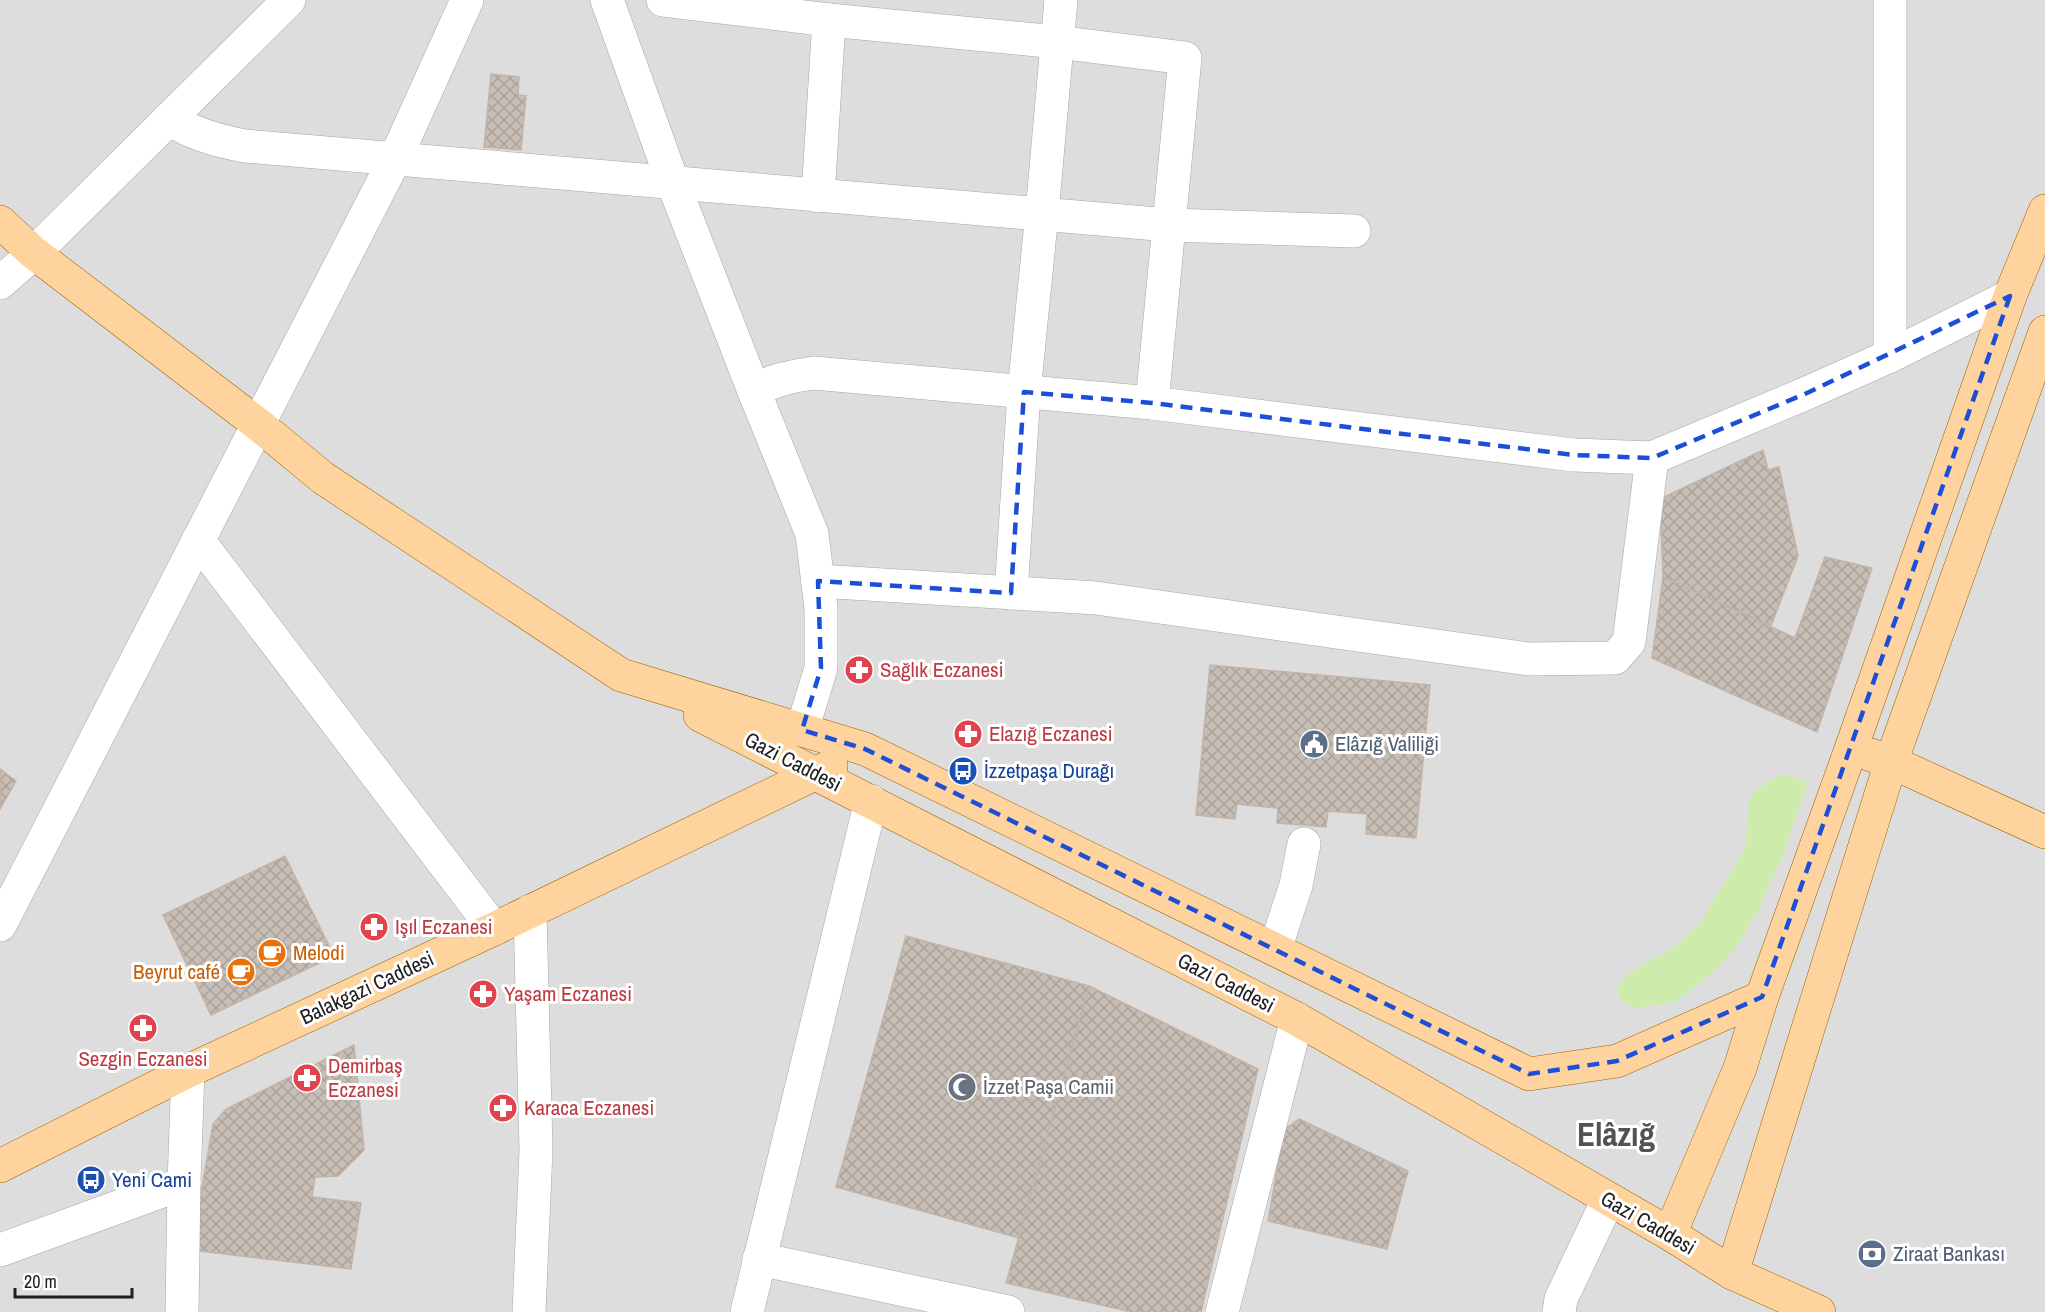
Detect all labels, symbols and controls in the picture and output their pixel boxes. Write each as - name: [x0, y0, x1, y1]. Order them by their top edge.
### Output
- pharmacy icon: Sağlık Eczanesi: [843, 654, 875, 686]
- place label: Sağlık Eczanesi: [880, 655, 1003, 684]
- pharmacy icon: Elazığ Eczanesi: [952, 718, 984, 750]
- place label: Elazığ Eczanesi: [989, 719, 1112, 748]
- street label: Gazi Caddesi: [740, 725, 847, 798]
- public building icon: Elâzığ Valiliği: [1298, 728, 1330, 760]
- place label: Elâzığ Valiliği: [1335, 729, 1439, 758]
- bus stop icon: İzzetpaşa Durağı: [947, 755, 979, 787]
- place label: İzzetpaşa Durağı: [984, 756, 1114, 785]
- pharmacy icon: Işıl Eczanesi: [358, 911, 390, 943]
- place label: Işıl Eczanesi: [395, 912, 493, 941]
- cafe icon: Melodi: [256, 937, 288, 969]
- place label: Melodi: [293, 938, 345, 967]
- street label: Balakgazi Caddesi: [295, 944, 438, 1031]
- street label: Gazi Caddesi: [1173, 946, 1280, 1019]
- cafe icon: Beyrut café: [225, 956, 257, 988]
- place label: Beyrut café: [133, 957, 220, 986]
- pharmacy icon: Yaşam Eczanesi: [467, 978, 499, 1010]
- place label: Yaşam Eczanesi: [504, 979, 632, 1008]
- pharmacy icon: Sezgin Eczanesi: [127, 1012, 159, 1044]
- place label: Sezgin Eczanesi: [78, 1044, 208, 1073]
- place label: Demirbaş Eczanesi: [328, 1051, 403, 1104]
- pharmacy icon: Demirbaş Eczanesi: [291, 1062, 323, 1094]
- mosque icon: İzzet Paşa Camii: [946, 1071, 978, 1103]
- place label: İzzet Paşa Camii: [983, 1072, 1114, 1101]
- pharmacy icon: Karaca Eczanesi: [487, 1092, 519, 1124]
- place label: Karaca Eczanesi: [524, 1093, 654, 1122]
- district label: Elâzığ: [1577, 1112, 1656, 1156]
- bus stop icon: Yeni Cami: [75, 1164, 107, 1196]
- place label: Yeni Cami: [112, 1165, 192, 1194]
- street label: Gazi Caddesi: [1595, 1184, 1701, 1261]
- bank icon: Ziraat Bankası: [1856, 1238, 1888, 1270]
- place label: Ziraat Bankası: [1893, 1239, 2005, 1268]
- scale bar: [15, 1261, 132, 1299]
- text: 20 m: [24, 1269, 57, 1294]

